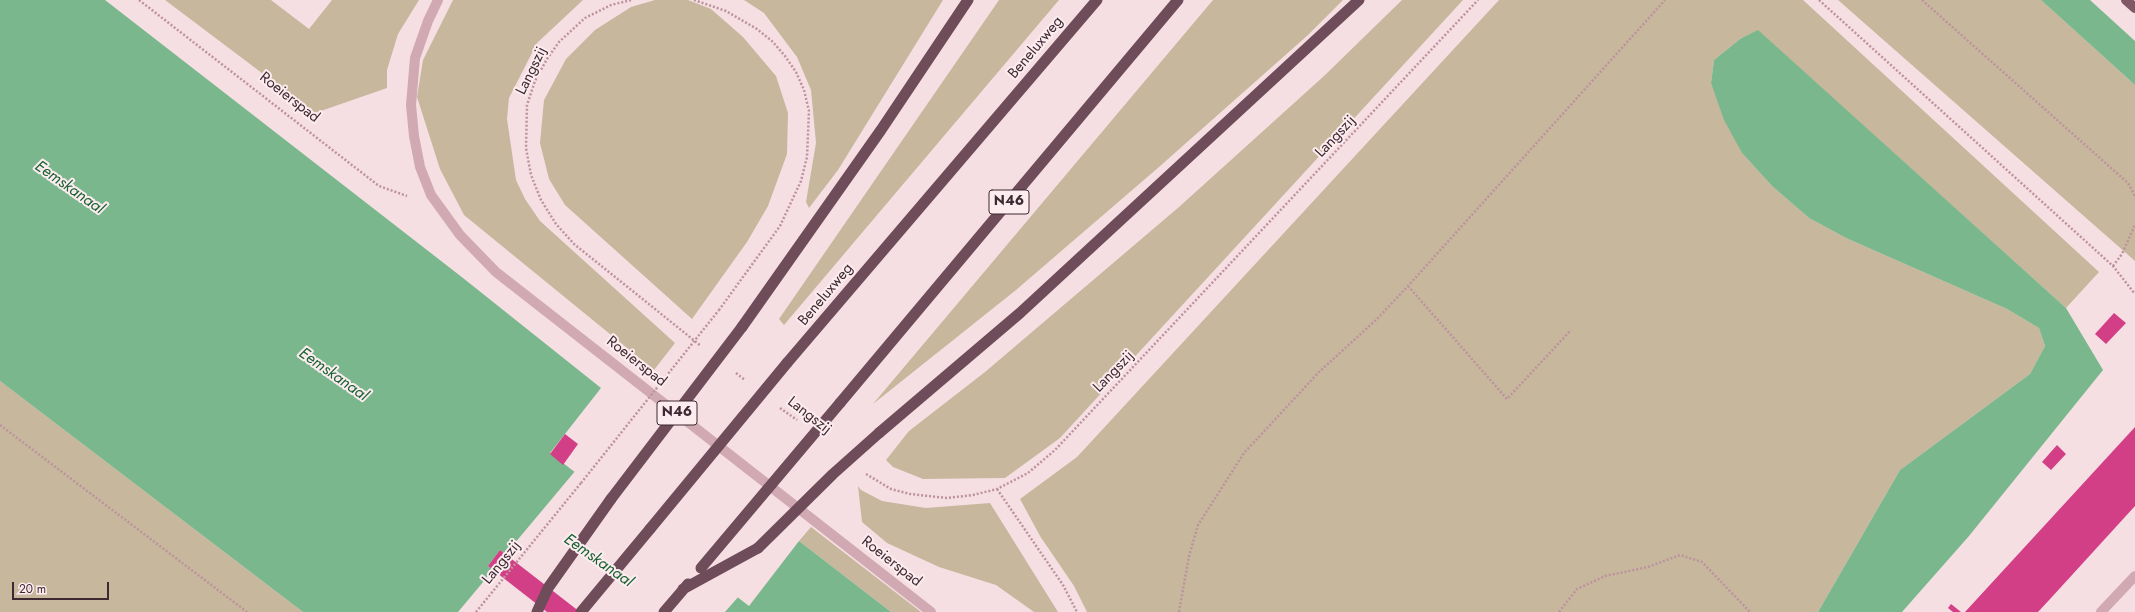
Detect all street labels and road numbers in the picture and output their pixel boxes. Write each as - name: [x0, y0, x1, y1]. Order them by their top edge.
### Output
- street label: Beneluxweg: [1005, 13, 1067, 83]
- street label: Langszij: [513, 44, 551, 98]
- street label: Roeierspad: [255, 69, 323, 127]
- street label: Langszij: [1312, 112, 1360, 162]
- road number: N46: [989, 190, 1029, 214]
- street label: Beneluxweg: [795, 260, 857, 330]
- street label: Roeierspad: [602, 333, 670, 391]
- street label: Langszij: [1090, 347, 1138, 397]
- street label: Langszij: [783, 393, 835, 439]
- road number: N46: [657, 401, 697, 425]
- street label: Roeierspad: [857, 533, 925, 591]
- street label: Langszij: [479, 538, 525, 588]

